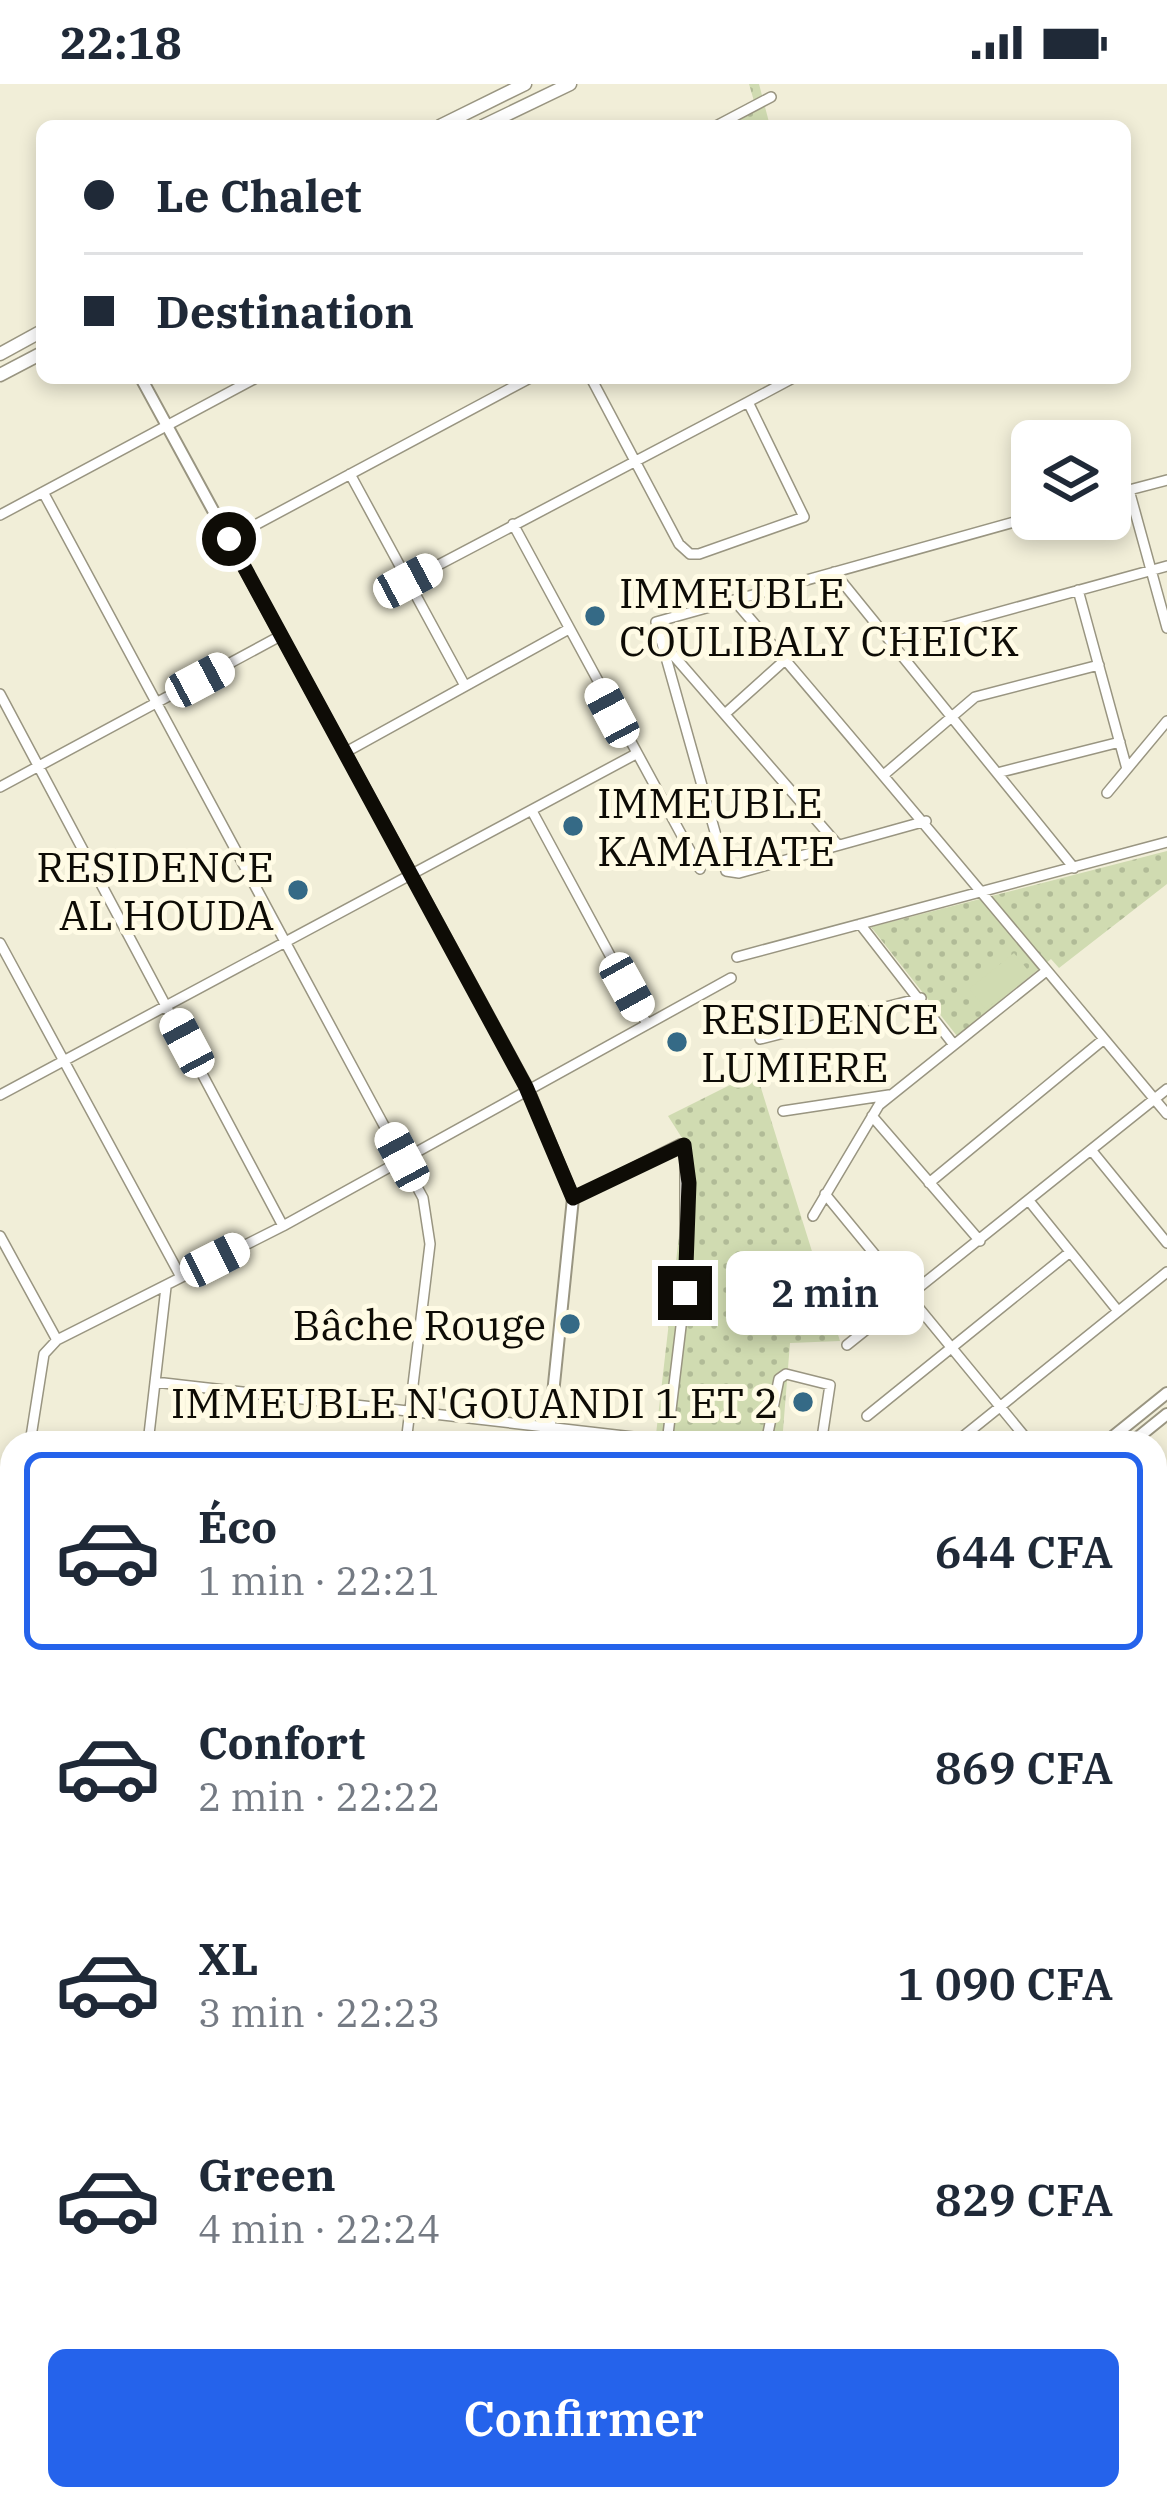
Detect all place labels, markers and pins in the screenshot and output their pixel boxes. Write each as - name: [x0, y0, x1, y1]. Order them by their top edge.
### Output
- place label: IMMEUBLE COULIBALY CHEICK: [619, 565, 1019, 668]
- marker: IMMEUBLE COULIBALY CHEICK: [582, 603, 608, 629]
- place label: IMMEUBLE KAMAHATE: [597, 775, 835, 878]
- marker: IMMEUBLE KAMAHATE: [560, 813, 586, 839]
- place label: RESIDENCE AL HOUDA: [36, 839, 274, 942]
- marker: RESIDENCE AL HOUDA: [285, 877, 311, 903]
- place label: RESIDENCE LUMIERE: [701, 991, 939, 1094]
- marker: RESIDENCE LUMIERE: [664, 1029, 690, 1055]
- place label: Bâche Rouge: [292, 1297, 546, 1352]
- marker: Bâche Rouge: [557, 1311, 583, 1337]
- place label: IMMEUBLE N'GOUANDI 1 ET 2: [171, 1375, 779, 1430]
- marker: IMMEUBLE N'GOUANDI 1 ET 2: [790, 1389, 816, 1415]

